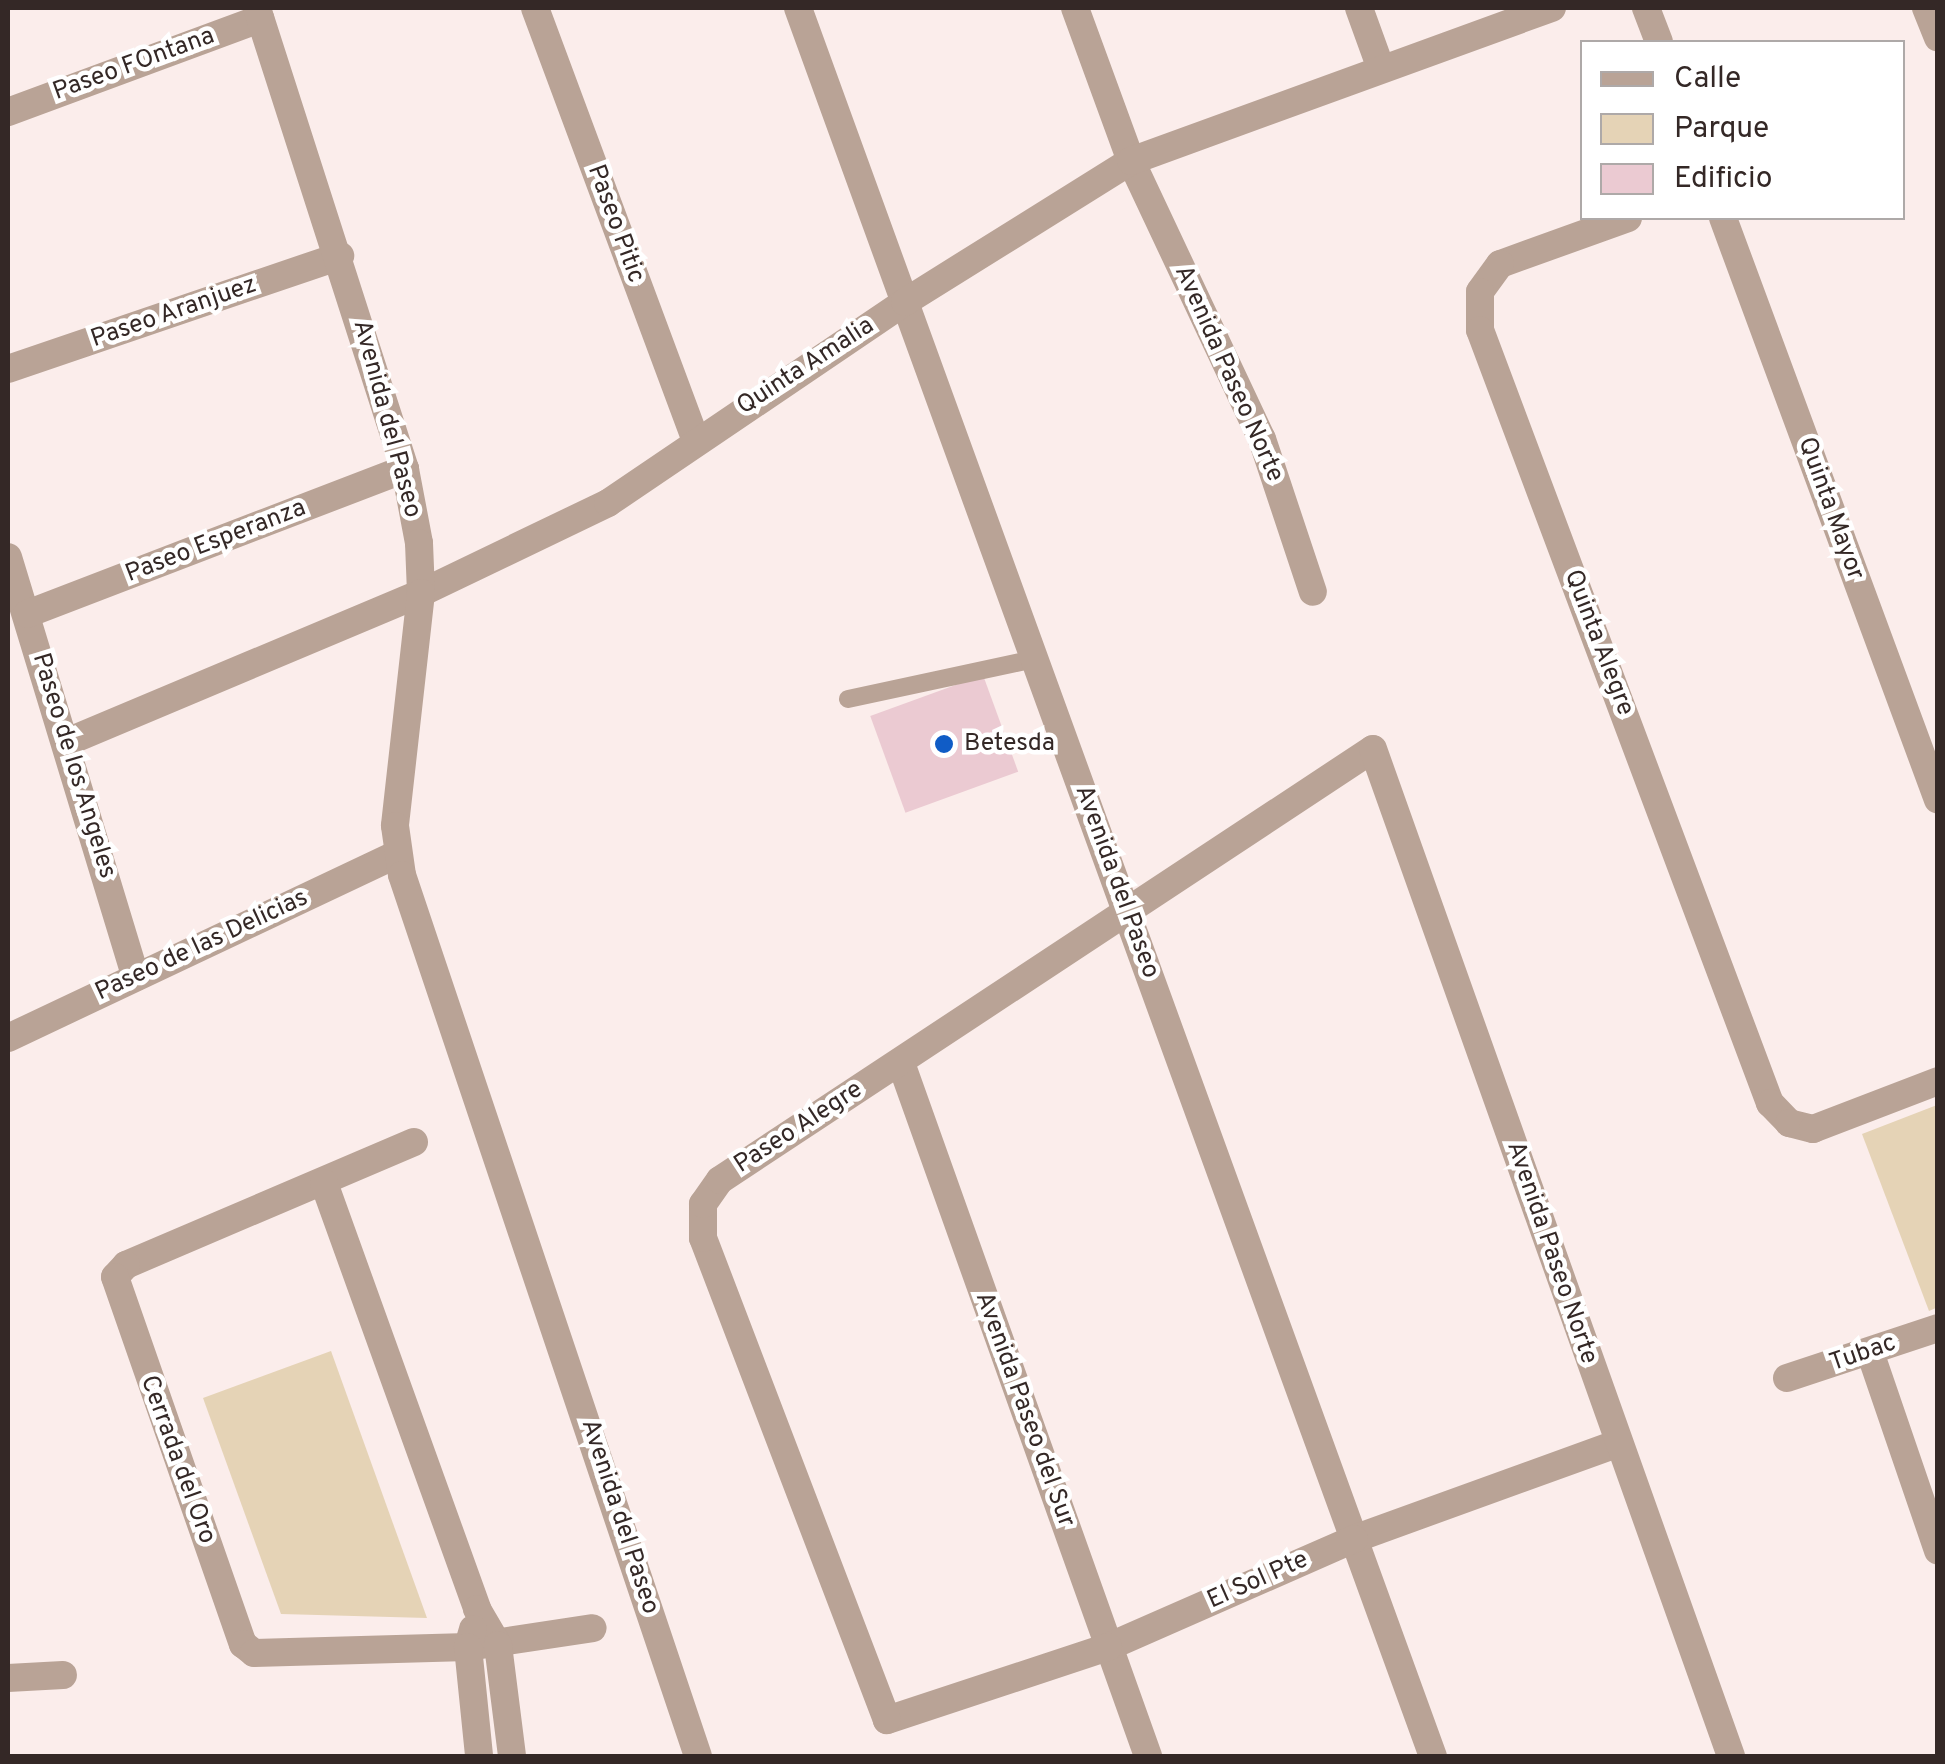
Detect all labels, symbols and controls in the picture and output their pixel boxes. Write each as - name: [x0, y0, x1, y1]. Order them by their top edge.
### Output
- street label: Paseo FOntana: [49, 22, 219, 108]
- legend: [1580, 40, 1905, 220]
- text: Calle: [1674, 61, 1741, 98]
- text: Parque: [1674, 111, 1769, 148]
- street label: Paseo Pitic: [580, 161, 650, 287]
- text: Edificio: [1674, 161, 1772, 198]
- street label: Avenida Paseo Norte: [1167, 261, 1289, 487]
- street label: Paseo Aranjuez: [87, 270, 261, 356]
- street label: Quinta Amalia: [732, 311, 880, 423]
- street label: Avenida del Paseo: [345, 317, 427, 521]
- street label: Quinta Mayor: [1790, 434, 1870, 584]
- street label: Paseo Esperanza: [122, 494, 310, 590]
- street label: Quinta Alegre: [1556, 565, 1640, 721]
- street label: Paseo de los Angeles: [24, 649, 122, 883]
- place label: Betesda: [964, 729, 1055, 759]
- marker: Betesda: [933, 733, 955, 755]
- street label: Avenida del Paseo: [1067, 781, 1165, 983]
- street label: Paseo de las Delicias: [91, 884, 313, 1008]
- street label: Paseo Alegre: [729, 1075, 869, 1181]
- street label: Avenida Paseo Norte: [1499, 1138, 1603, 1368]
- street label: Avenida Paseo del Sur: [967, 1288, 1081, 1532]
- street label: Tubac: [1826, 1329, 1900, 1379]
- street label: Cerrada del Oro: [133, 1372, 221, 1548]
- street label: Avenida del Paseo: [573, 1416, 665, 1618]
- street label: El Sol Pte: [1203, 1546, 1313, 1616]

